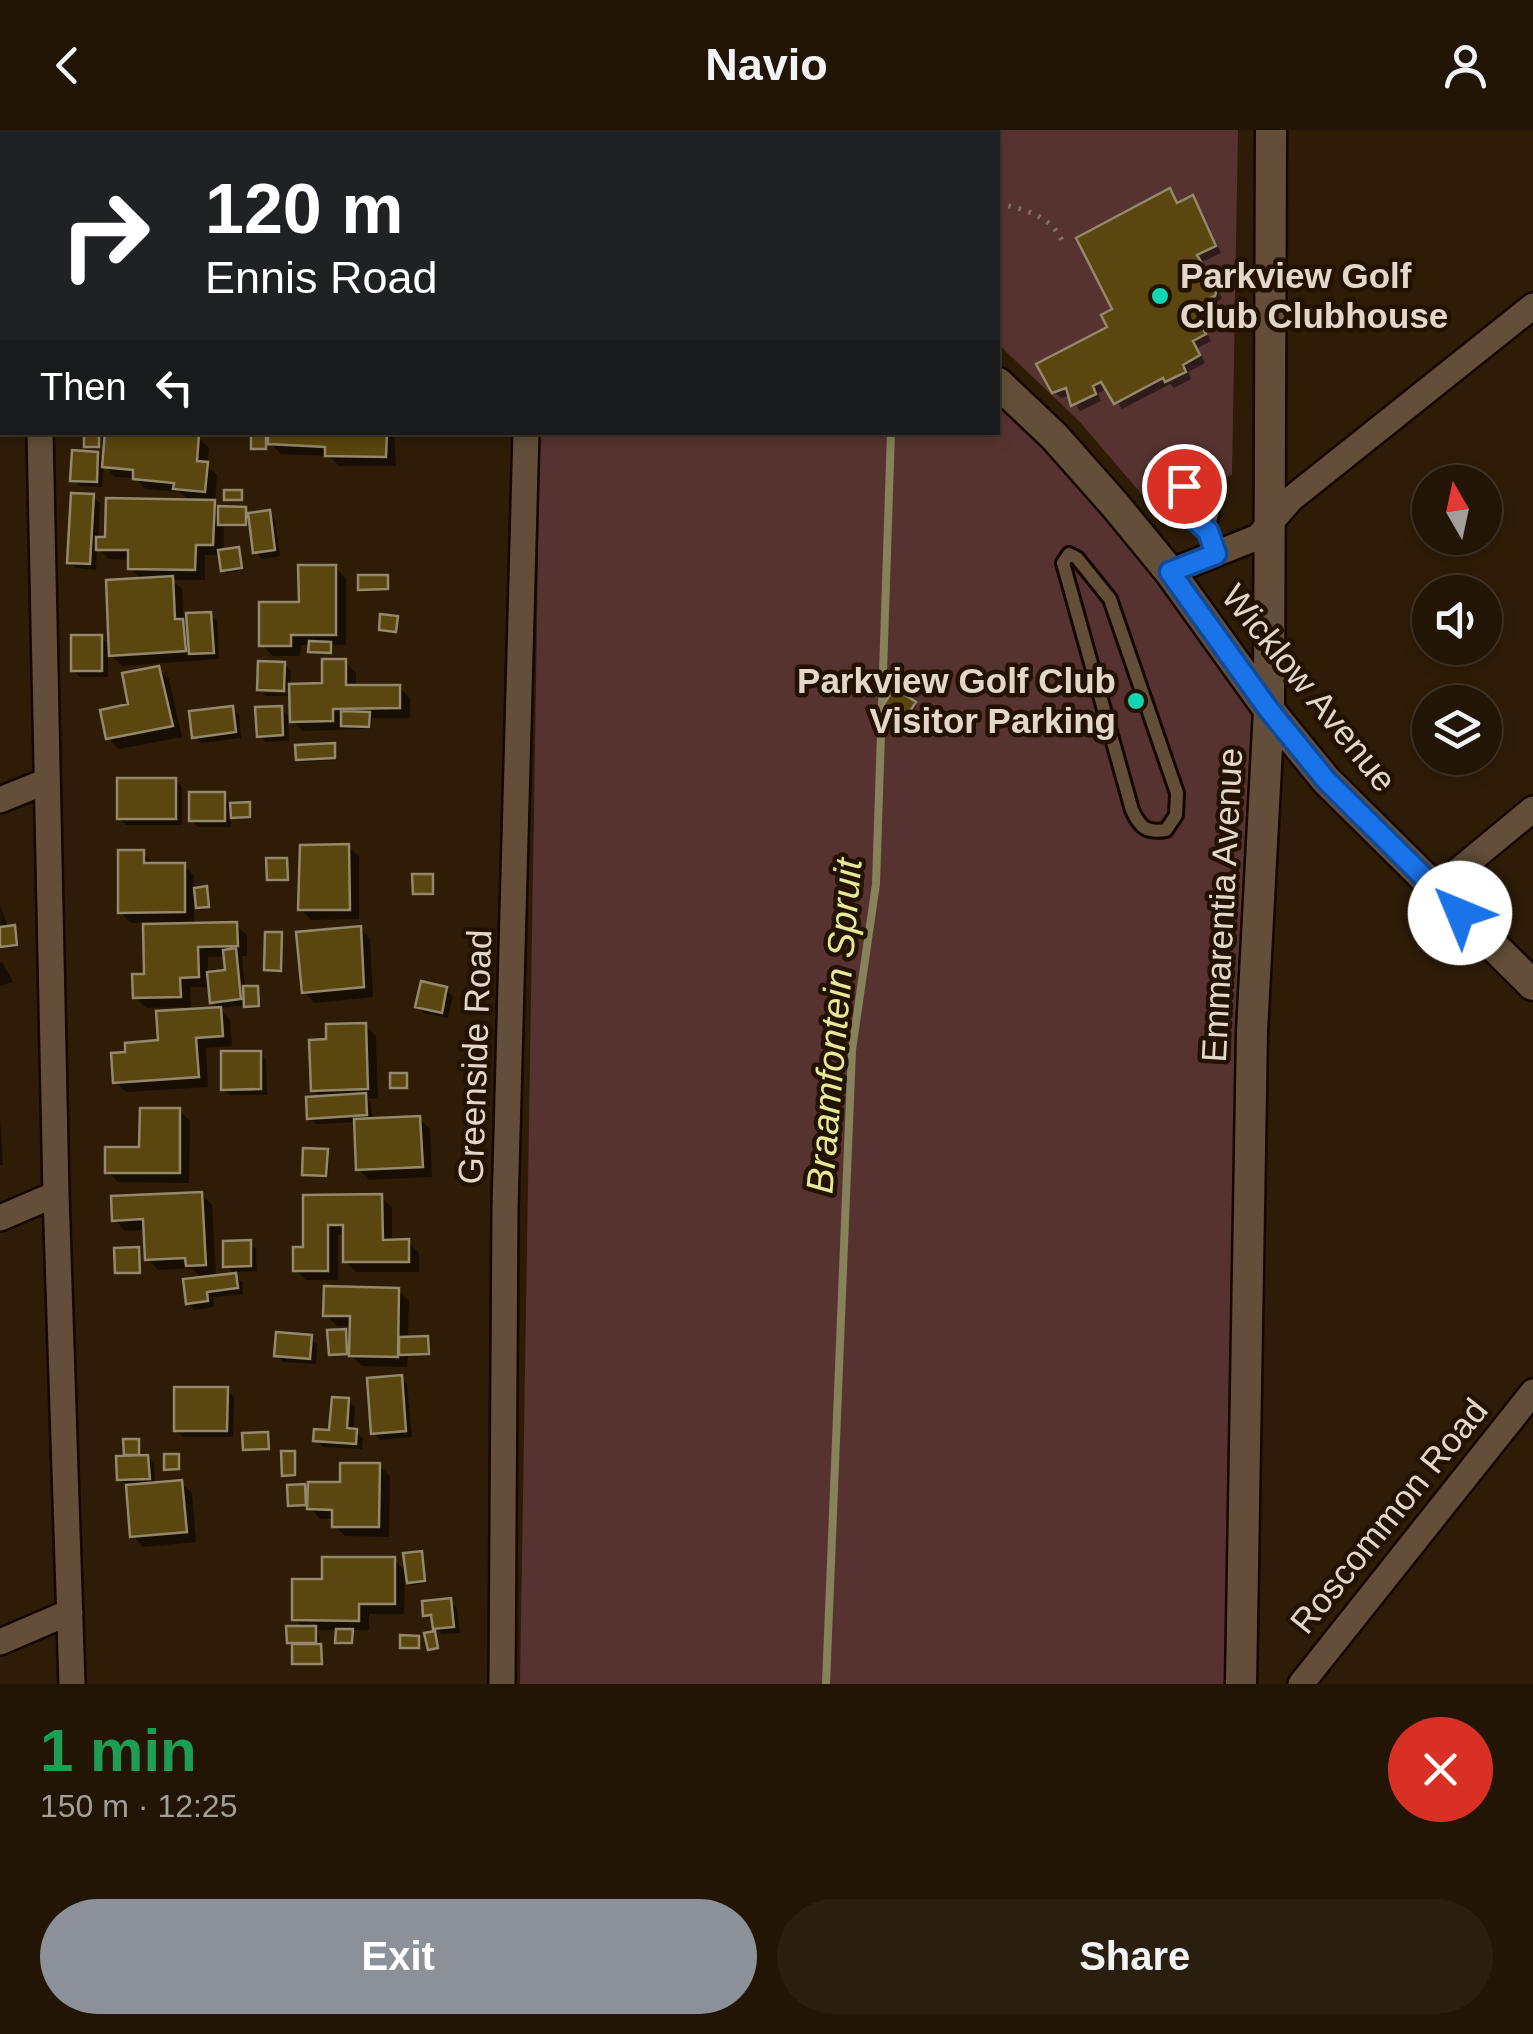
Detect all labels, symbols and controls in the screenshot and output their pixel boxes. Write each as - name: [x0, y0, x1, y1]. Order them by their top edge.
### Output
- icon: back: [40, 38, 95, 93]
- icon: person: [1438, 38, 1493, 93]
- text: Navio: [705, 39, 828, 90]
- icon: right: [40, 170, 170, 300]
- text: 120 m: [205, 170, 403, 248]
- text: Ennis Road: [205, 252, 438, 303]
- place label: Parkview Golf Club Clubhouse: [1180, 256, 1448, 335]
- marker: Parkview Golf Club Clubhouse: [1149, 285, 1171, 307]
- icon: left: [147, 360, 202, 415]
- text: Then: [40, 366, 127, 408]
- pin: [1142, 444, 1227, 529]
- icon: arrive: [1157, 459, 1212, 514]
- north arrow: [1412, 465, 1502, 555]
- map controls: [1412, 465, 1502, 775]
- button: sound: [1412, 575, 1502, 665]
- street label: Wicklow Avenue: [1214, 577, 1405, 799]
- place label: Parkview Golf Club Visitor Parking: [797, 661, 1116, 740]
- button: layers: [1412, 685, 1502, 775]
- marker: Parkview Golf Club Visitor Parking: [1125, 690, 1147, 712]
- street label: Emmarentia Avenue: [1194, 747, 1249, 1063]
- water label: Braamfontein Spruit: [798, 855, 870, 1195]
- position arrow: [1408, 861, 1512, 965]
- street label: Greenside Road: [451, 929, 498, 1185]
- street label: Roscommon Road: [1282, 1391, 1495, 1641]
- text: 1 min: [40, 1717, 197, 1784]
- button: close: [1388, 1717, 1493, 1822]
- text: 150 m · 12:25: [40, 1788, 237, 1824]
- button: Exit: [40, 1899, 757, 2014]
- button: Share: [777, 1899, 1493, 2014]

